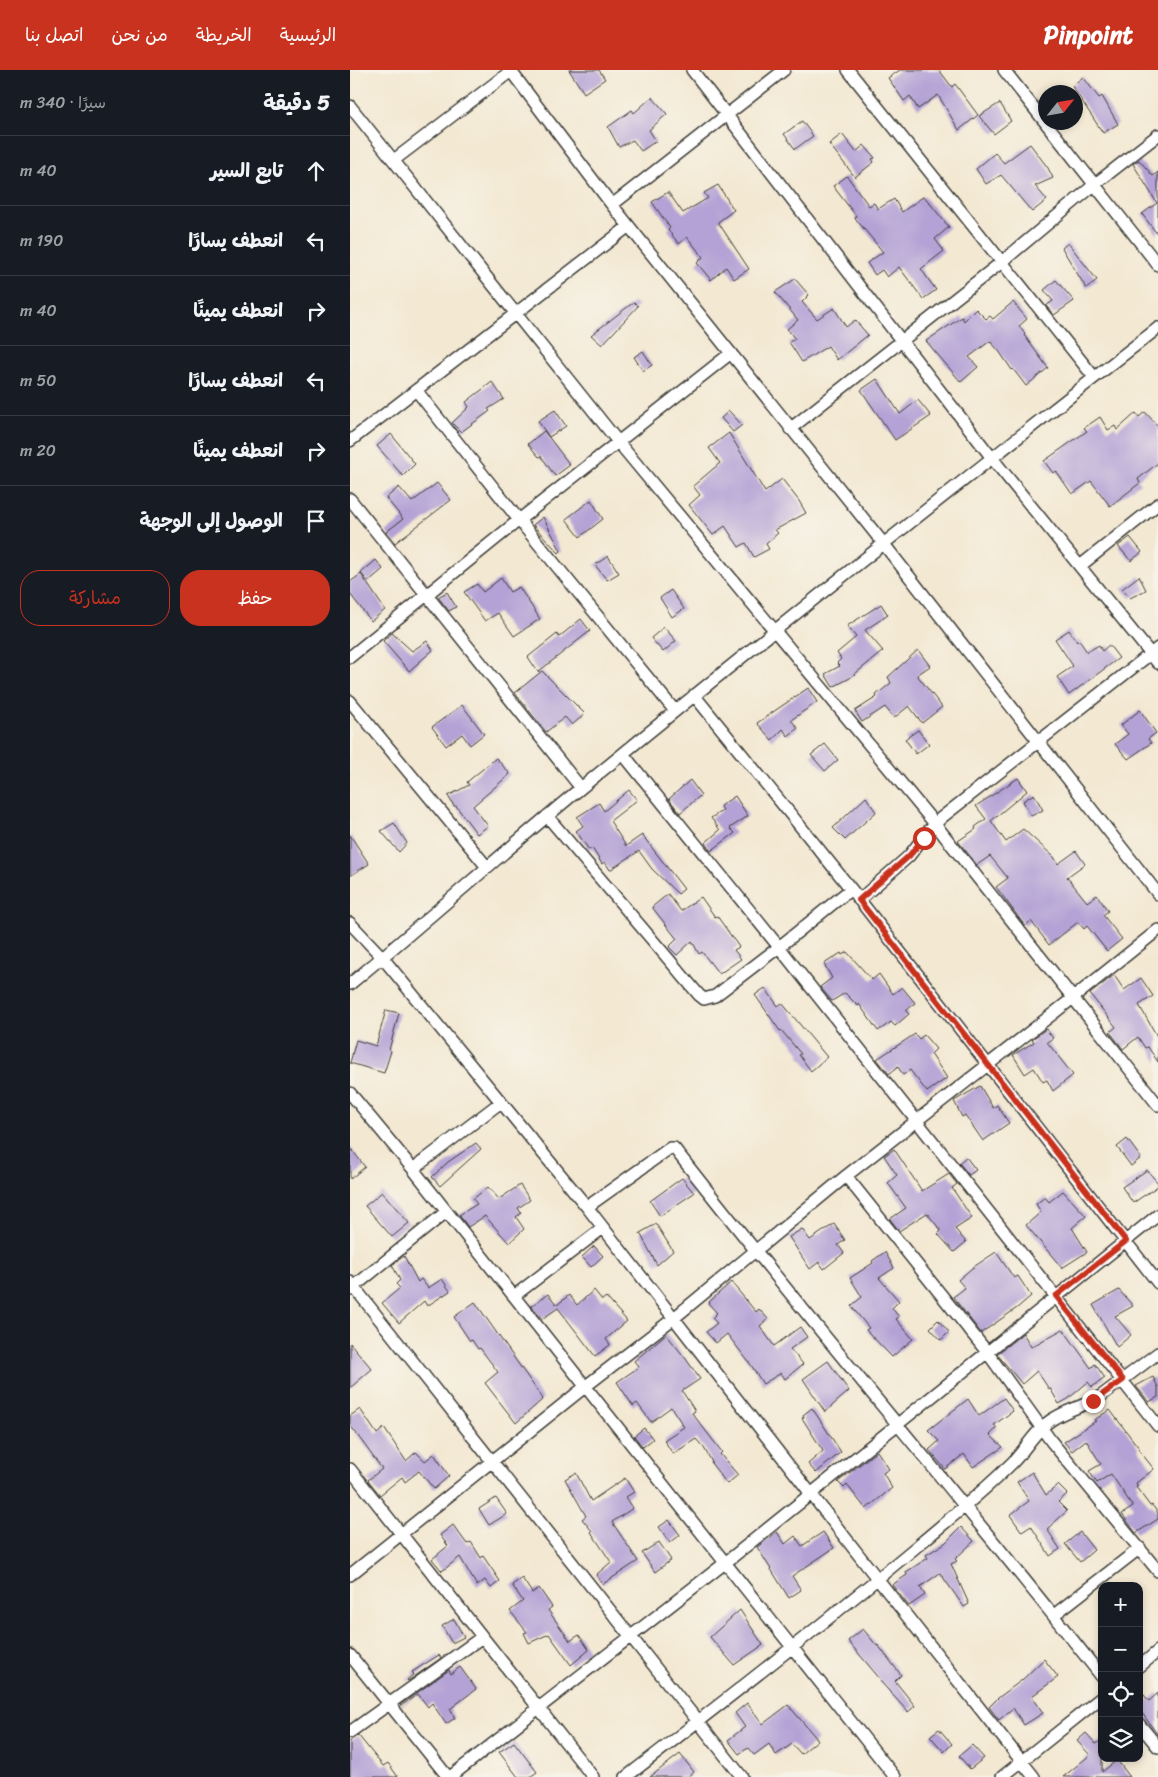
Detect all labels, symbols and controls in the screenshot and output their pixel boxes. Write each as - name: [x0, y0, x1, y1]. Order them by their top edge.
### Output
- text: Pinpoint: [1044, 14, 1133, 56]
- text: اتصل بنا: [25, 19, 84, 51]
- text: من نحن: [112, 19, 168, 51]
- text: الخريطة: [196, 19, 252, 51]
- text: الرئيسية: [280, 19, 336, 51]
- text: 5 دقيقة: [263, 84, 330, 122]
- north arrow: [1038, 85, 1083, 130]
- text: سيرًا · 340 m: [20, 88, 106, 117]
- text: تابع السير: [210, 154, 283, 187]
- text: 40 m: [20, 156, 57, 185]
- icon: ahead: [302, 157, 330, 185]
- text: انعطف يسارًا: [188, 224, 283, 257]
- text: 190 m: [20, 226, 63, 255]
- icon: left: [302, 227, 330, 255]
- text: انعطف يمينًا: [193, 294, 283, 327]
- text: 40 m: [20, 296, 57, 325]
- icon: right: [302, 297, 330, 325]
- text: انعطف يسارًا: [188, 364, 283, 397]
- text: 50 m: [20, 366, 56, 395]
- icon: left: [302, 367, 330, 395]
- text: انعطف يمينًا: [193, 434, 283, 467]
- text: 20 m: [20, 436, 56, 465]
- icon: right: [302, 437, 330, 465]
- text: الوصول إلى الوجهة: [140, 504, 283, 537]
- icon: arrive: [302, 507, 330, 535]
- button: مشاركة: [20, 570, 170, 626]
- button: حفظ: [180, 570, 330, 626]
- route start: [913, 827, 936, 850]
- route end: [1082, 1390, 1105, 1413]
- map controls: [1098, 1582, 1143, 1762]
- button: +: [1098, 1582, 1143, 1627]
- button: −: [1098, 1627, 1143, 1672]
- button: locate: [1098, 1672, 1143, 1717]
- button: layers: [1098, 1717, 1143, 1762]

